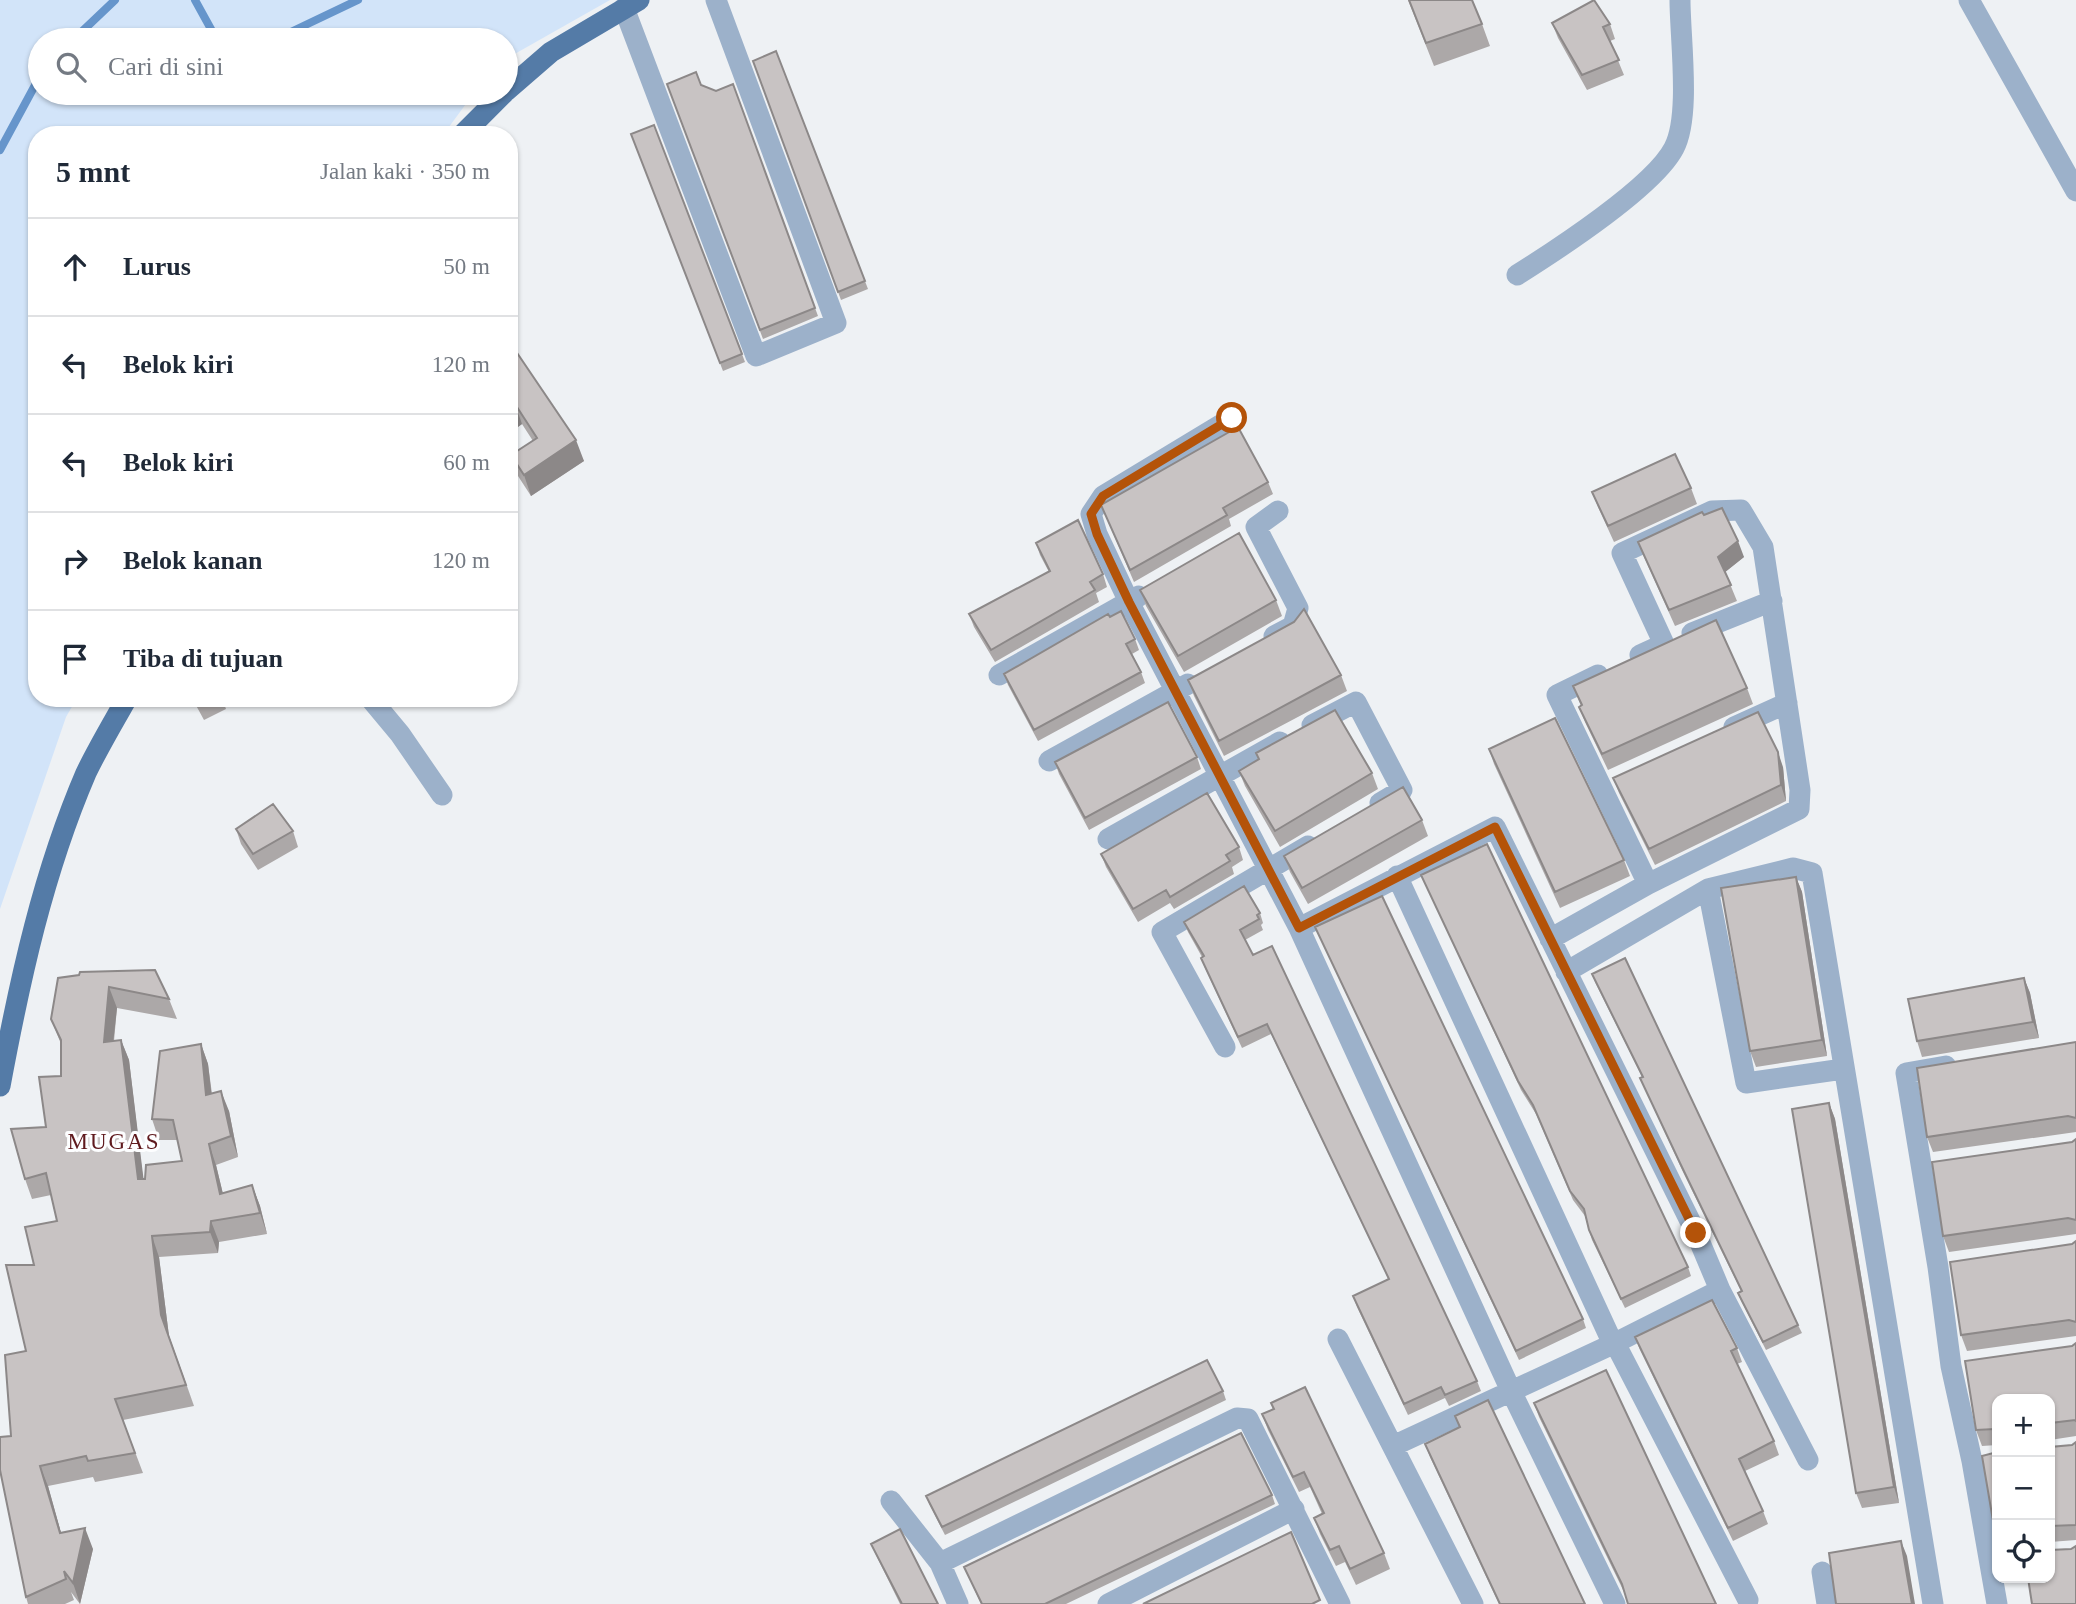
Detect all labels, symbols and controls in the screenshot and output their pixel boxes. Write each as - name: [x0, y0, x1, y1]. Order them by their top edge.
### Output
- search box: [28, 28, 518, 105]
- icon: search: [52, 48, 90, 86]
- text: Cari di sini: [108, 52, 224, 81]
- text: 5 mnt: [56, 155, 130, 188]
- text: Jalan kaki · 350 m: [320, 159, 490, 184]
- icon: ahead: [56, 248, 94, 286]
- text: Lurus: [123, 252, 191, 281]
- text: 50 m: [443, 254, 490, 279]
- icon: left: [56, 346, 94, 384]
- text: Belok kiri: [123, 350, 234, 379]
- text: 120 m: [432, 352, 490, 377]
- route start: [1216, 402, 1247, 433]
- icon: left: [56, 444, 94, 482]
- text: Belok kiri: [123, 448, 234, 477]
- text: 60 m: [443, 450, 490, 475]
- icon: right: [56, 542, 94, 580]
- text: Belok kanan: [123, 546, 262, 575]
- text: 120 m: [432, 548, 490, 573]
- icon: arrive: [56, 640, 94, 678]
- text: Tiba di tujuan: [123, 644, 283, 673]
- district label: MUGAS: [67, 1129, 161, 1154]
- route end: [1680, 1217, 1711, 1248]
- map controls: [1992, 1394, 2055, 1583]
- button: +: [1992, 1394, 2055, 1457]
- button: −: [1992, 1457, 2055, 1520]
- button: locate: [1992, 1520, 2055, 1583]

